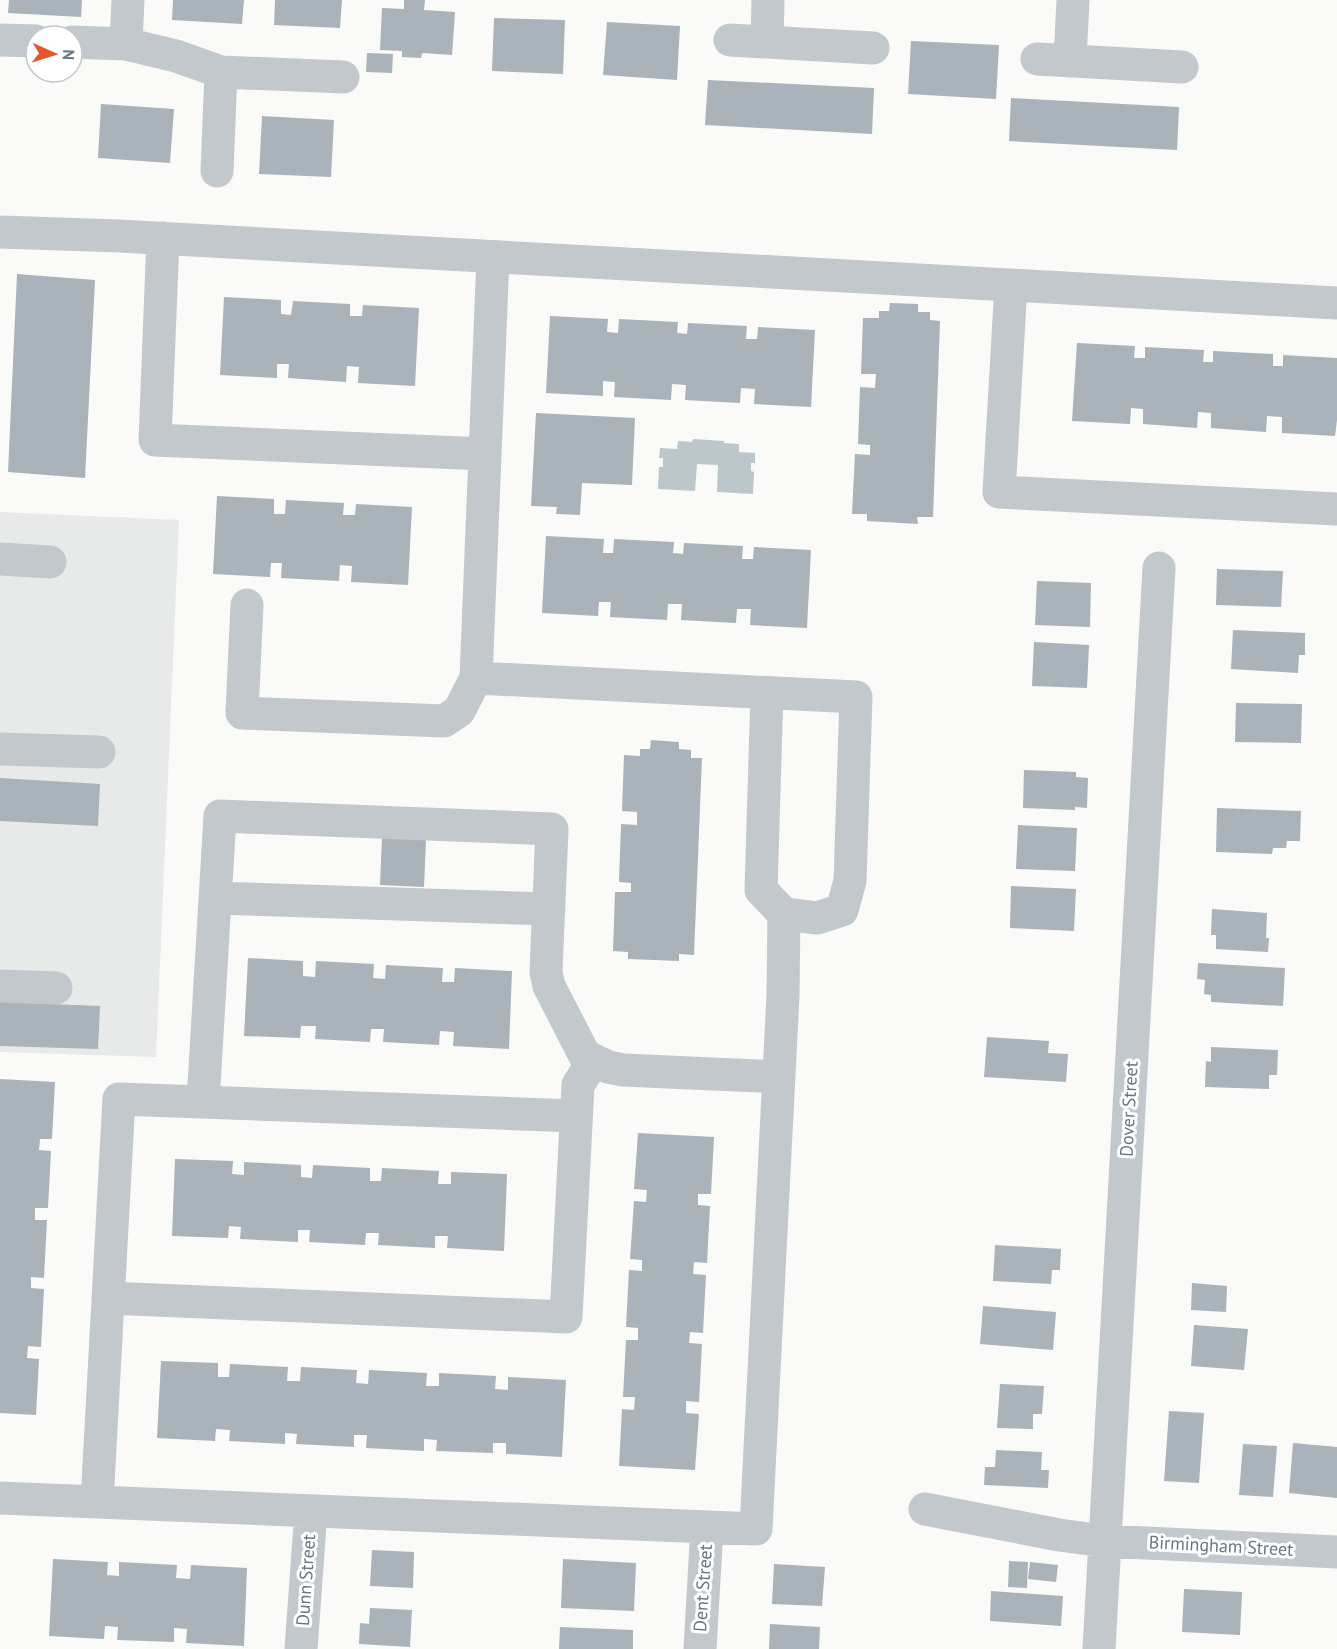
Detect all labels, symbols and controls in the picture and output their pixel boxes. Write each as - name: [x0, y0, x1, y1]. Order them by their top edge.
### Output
- north arrow: [24, 24, 84, 84]
- text: N: [59, 49, 79, 61]
- street label: Dover Street: [1115, 1061, 1142, 1157]
- street label: Birmingham Street: [1148, 1530, 1294, 1561]
- street label: Dunn Street: [291, 1533, 320, 1627]
- street label: Dent Street: [688, 1543, 717, 1632]

